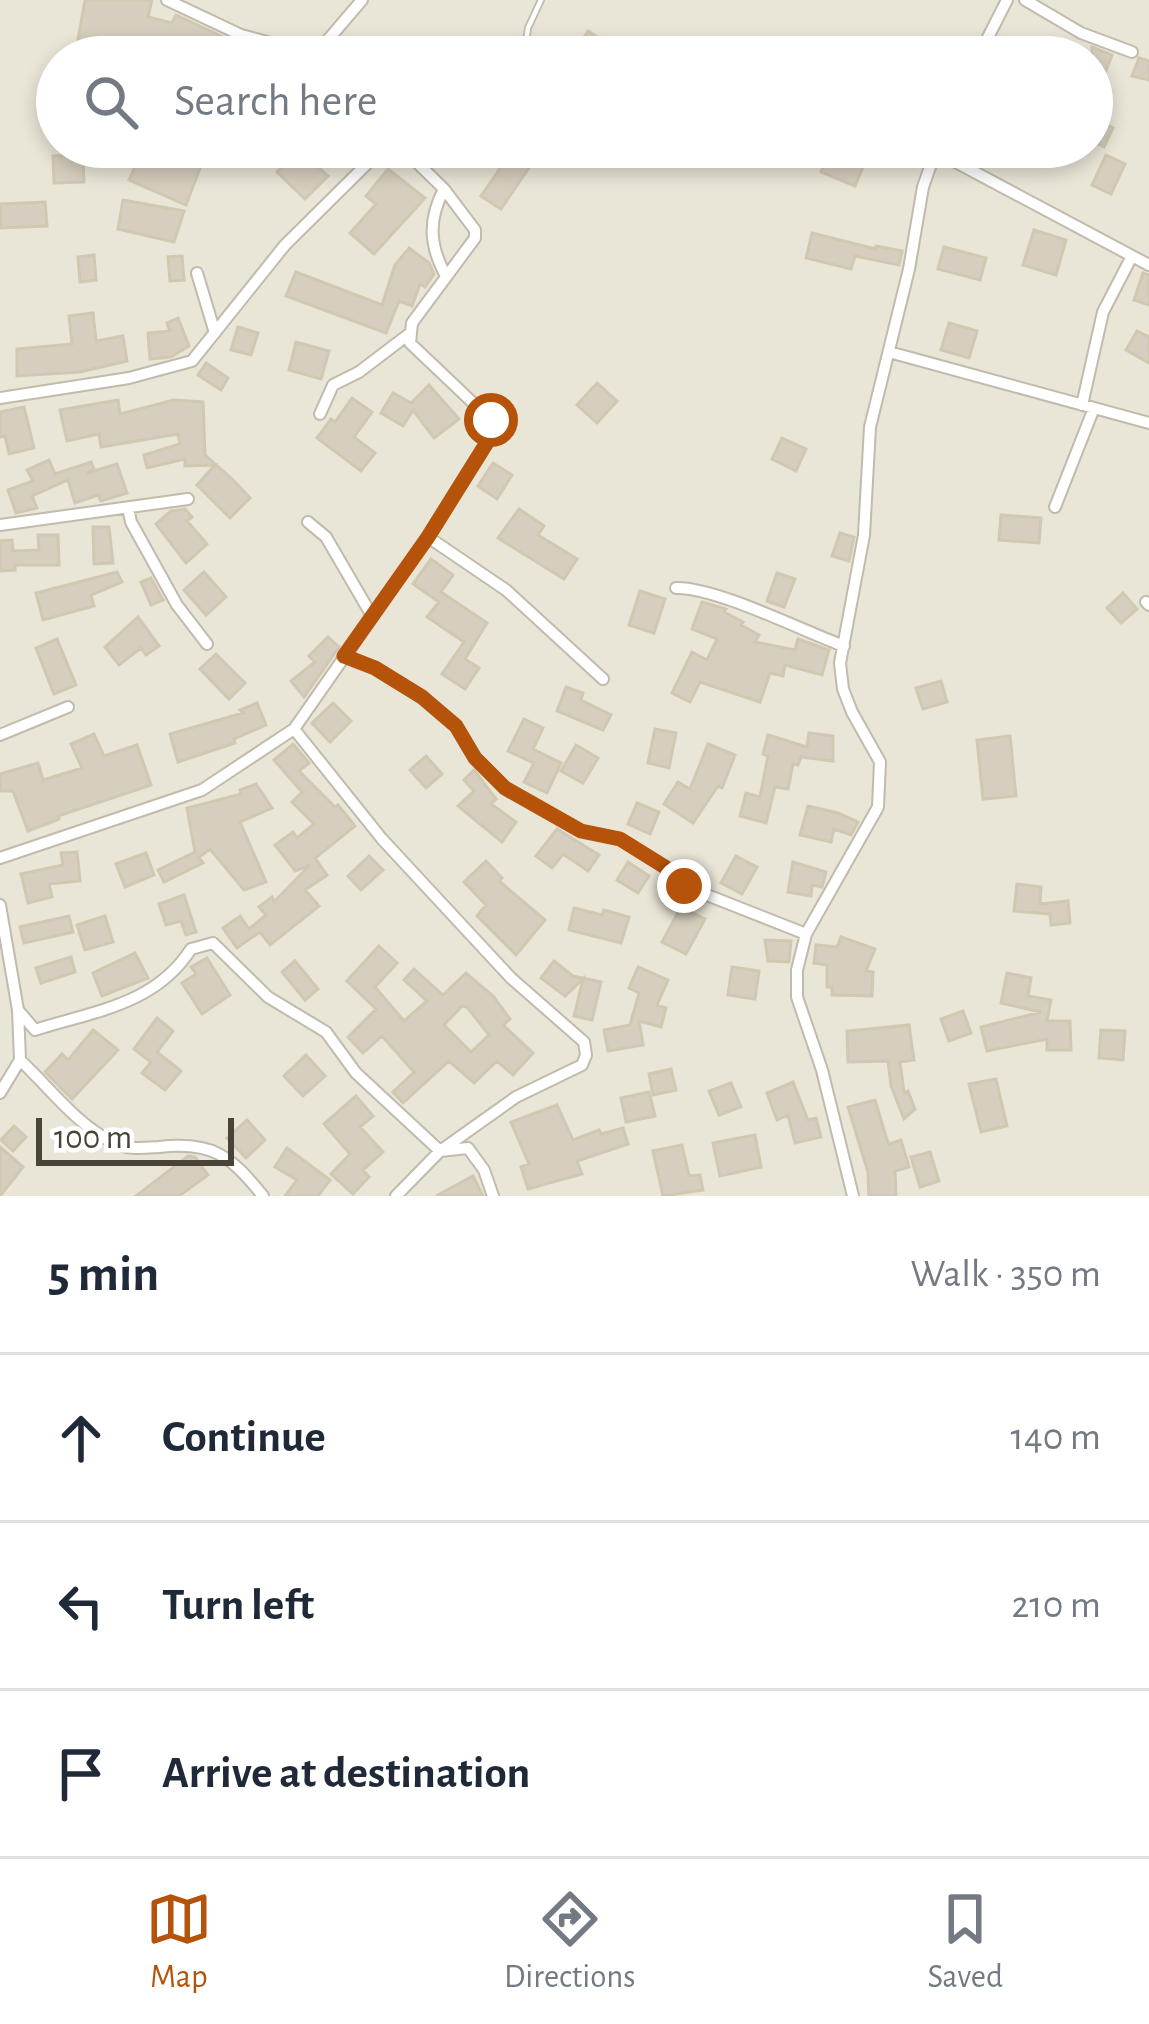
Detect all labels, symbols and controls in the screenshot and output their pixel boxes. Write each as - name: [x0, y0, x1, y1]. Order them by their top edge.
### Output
- search box: [36, 36, 1113, 168]
- icon: search: [78, 69, 144, 135]
- text: Search here: [174, 79, 377, 124]
- route start: [464, 393, 518, 447]
- route end: [657, 859, 711, 913]
- scale bar: [36, 1112, 234, 1165]
- text: 100 m: [54, 1122, 132, 1155]
- text: 5 min: [48, 1249, 159, 1300]
- text: Walk · 350 m: [910, 1255, 1101, 1294]
- icon: ahead: [48, 1405, 114, 1471]
- text: Continue: [162, 1415, 326, 1460]
- text: 140 m: [1011, 1418, 1101, 1457]
- icon: left: [48, 1573, 114, 1639]
- text: Turn left: [162, 1583, 314, 1628]
- text: 210 m: [1012, 1586, 1101, 1625]
- icon: arrive: [48, 1741, 114, 1807]
- text: Arrive at destination: [162, 1751, 530, 1796]
- tab: Map: [146, 1886, 212, 1998]
- tab: Directions: [504, 1886, 635, 1998]
- tab: Saved: [927, 1886, 1003, 1998]

